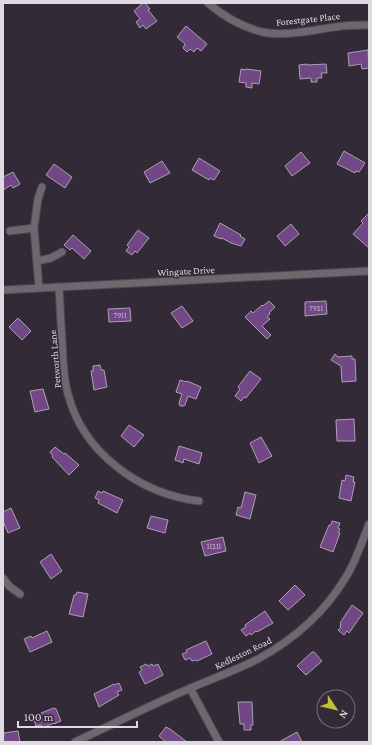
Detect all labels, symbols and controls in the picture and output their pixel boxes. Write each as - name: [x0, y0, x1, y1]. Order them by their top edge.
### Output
- street label: Forestgate Place: [275, 10, 341, 28]
- street label: Wingate Drive: [157, 264, 216, 278]
- house number: 7921: [309, 304, 323, 313]
- house number: 7911: [113, 311, 127, 320]
- street label: Petworth Lane: [47, 329, 63, 388]
- house number: 11211: [207, 542, 222, 551]
- street label: Kedleston Road: [213, 634, 274, 672]
- north arrow: [316, 689, 356, 729]
- scale bar: [18, 703, 137, 729]
- text: N: [337, 708, 351, 722]
- text: 100 m: [24, 710, 54, 724]

